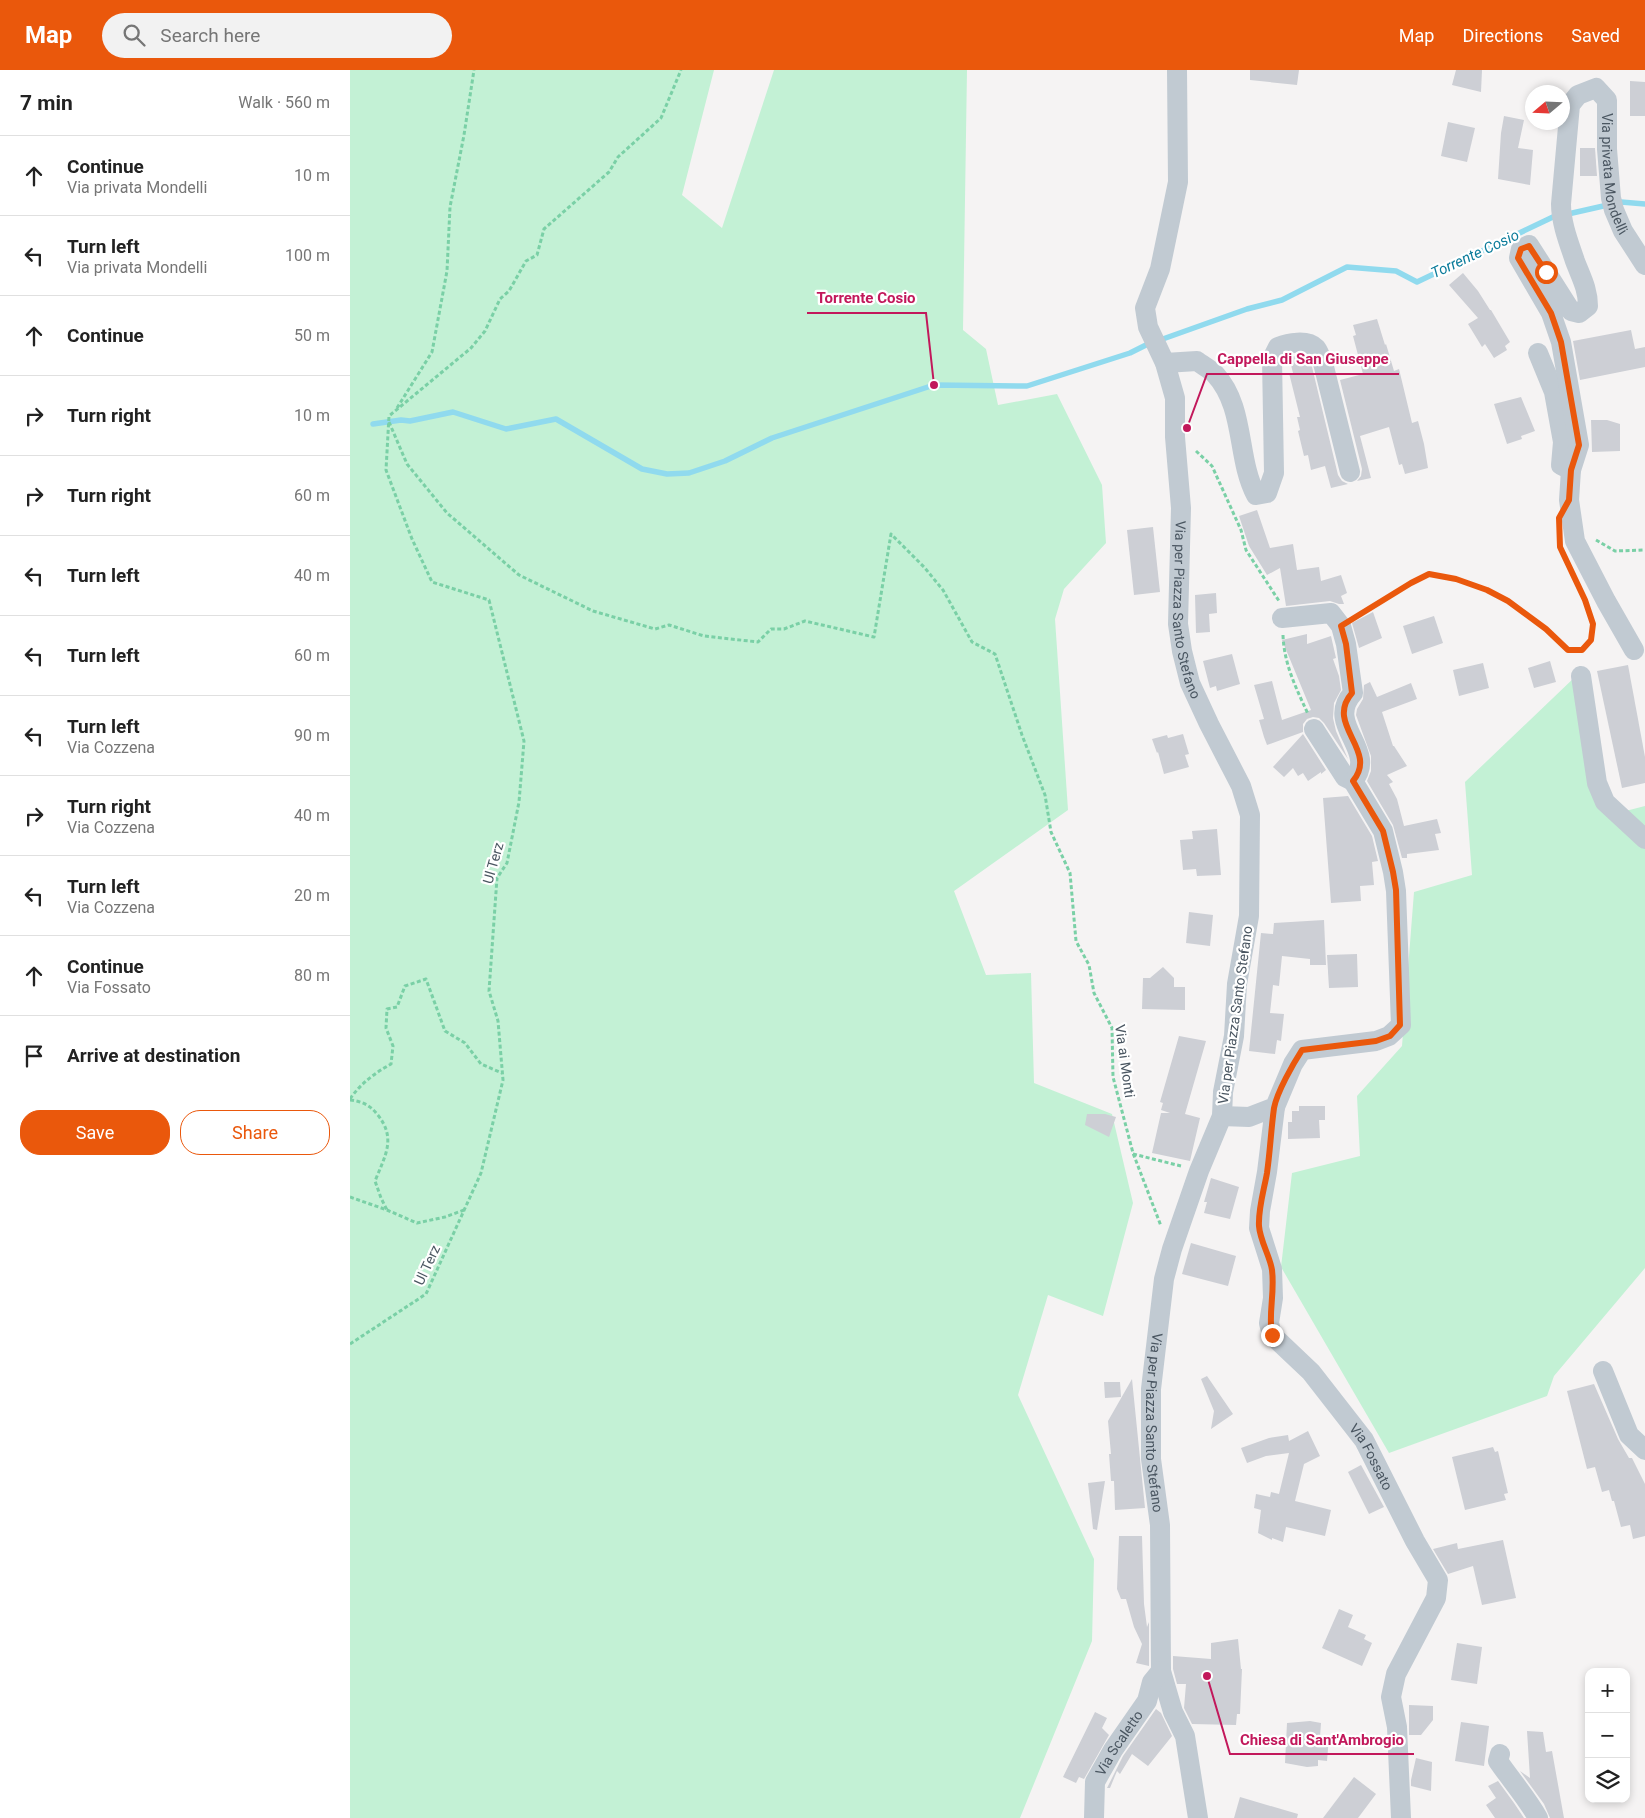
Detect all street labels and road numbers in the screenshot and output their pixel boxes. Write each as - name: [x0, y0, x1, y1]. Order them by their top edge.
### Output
- street label: Via privata Mondelli: [1599, 113, 1631, 238]
- street label: Via per Piazza Santo Stefano: [1170, 520, 1204, 701]
- street label: Ul Terz: [479, 840, 507, 886]
- street label: Via per Piazza Santo Stefano: [1215, 925, 1255, 1105]
- street label: Via ai Monti: [1112, 1023, 1138, 1099]
- street label: Ul Terz: [411, 1242, 443, 1288]
- street label: Via per Piazza Santo Stefano: [1143, 1332, 1166, 1513]
- street label: Via Fossato: [1346, 1420, 1396, 1493]
- street label: Via Scaletto: [1092, 1707, 1146, 1778]

